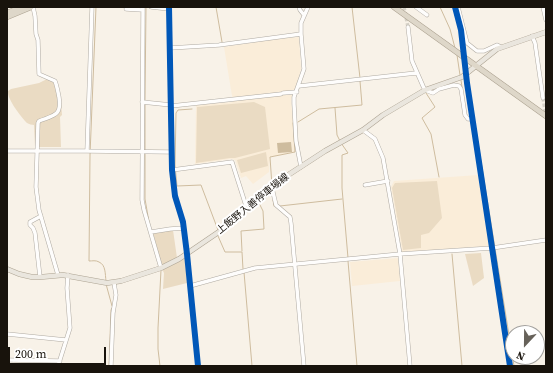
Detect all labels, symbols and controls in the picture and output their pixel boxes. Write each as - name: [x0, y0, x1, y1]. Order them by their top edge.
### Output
- street label: 上飯野入善停車場線: [214, 171, 292, 237]
- north arrow: [505, 325, 545, 365]
- scale bar: [10, 339, 108, 365]
- text: 200 m: [15, 346, 47, 362]
- text: N: [514, 347, 527, 364]

